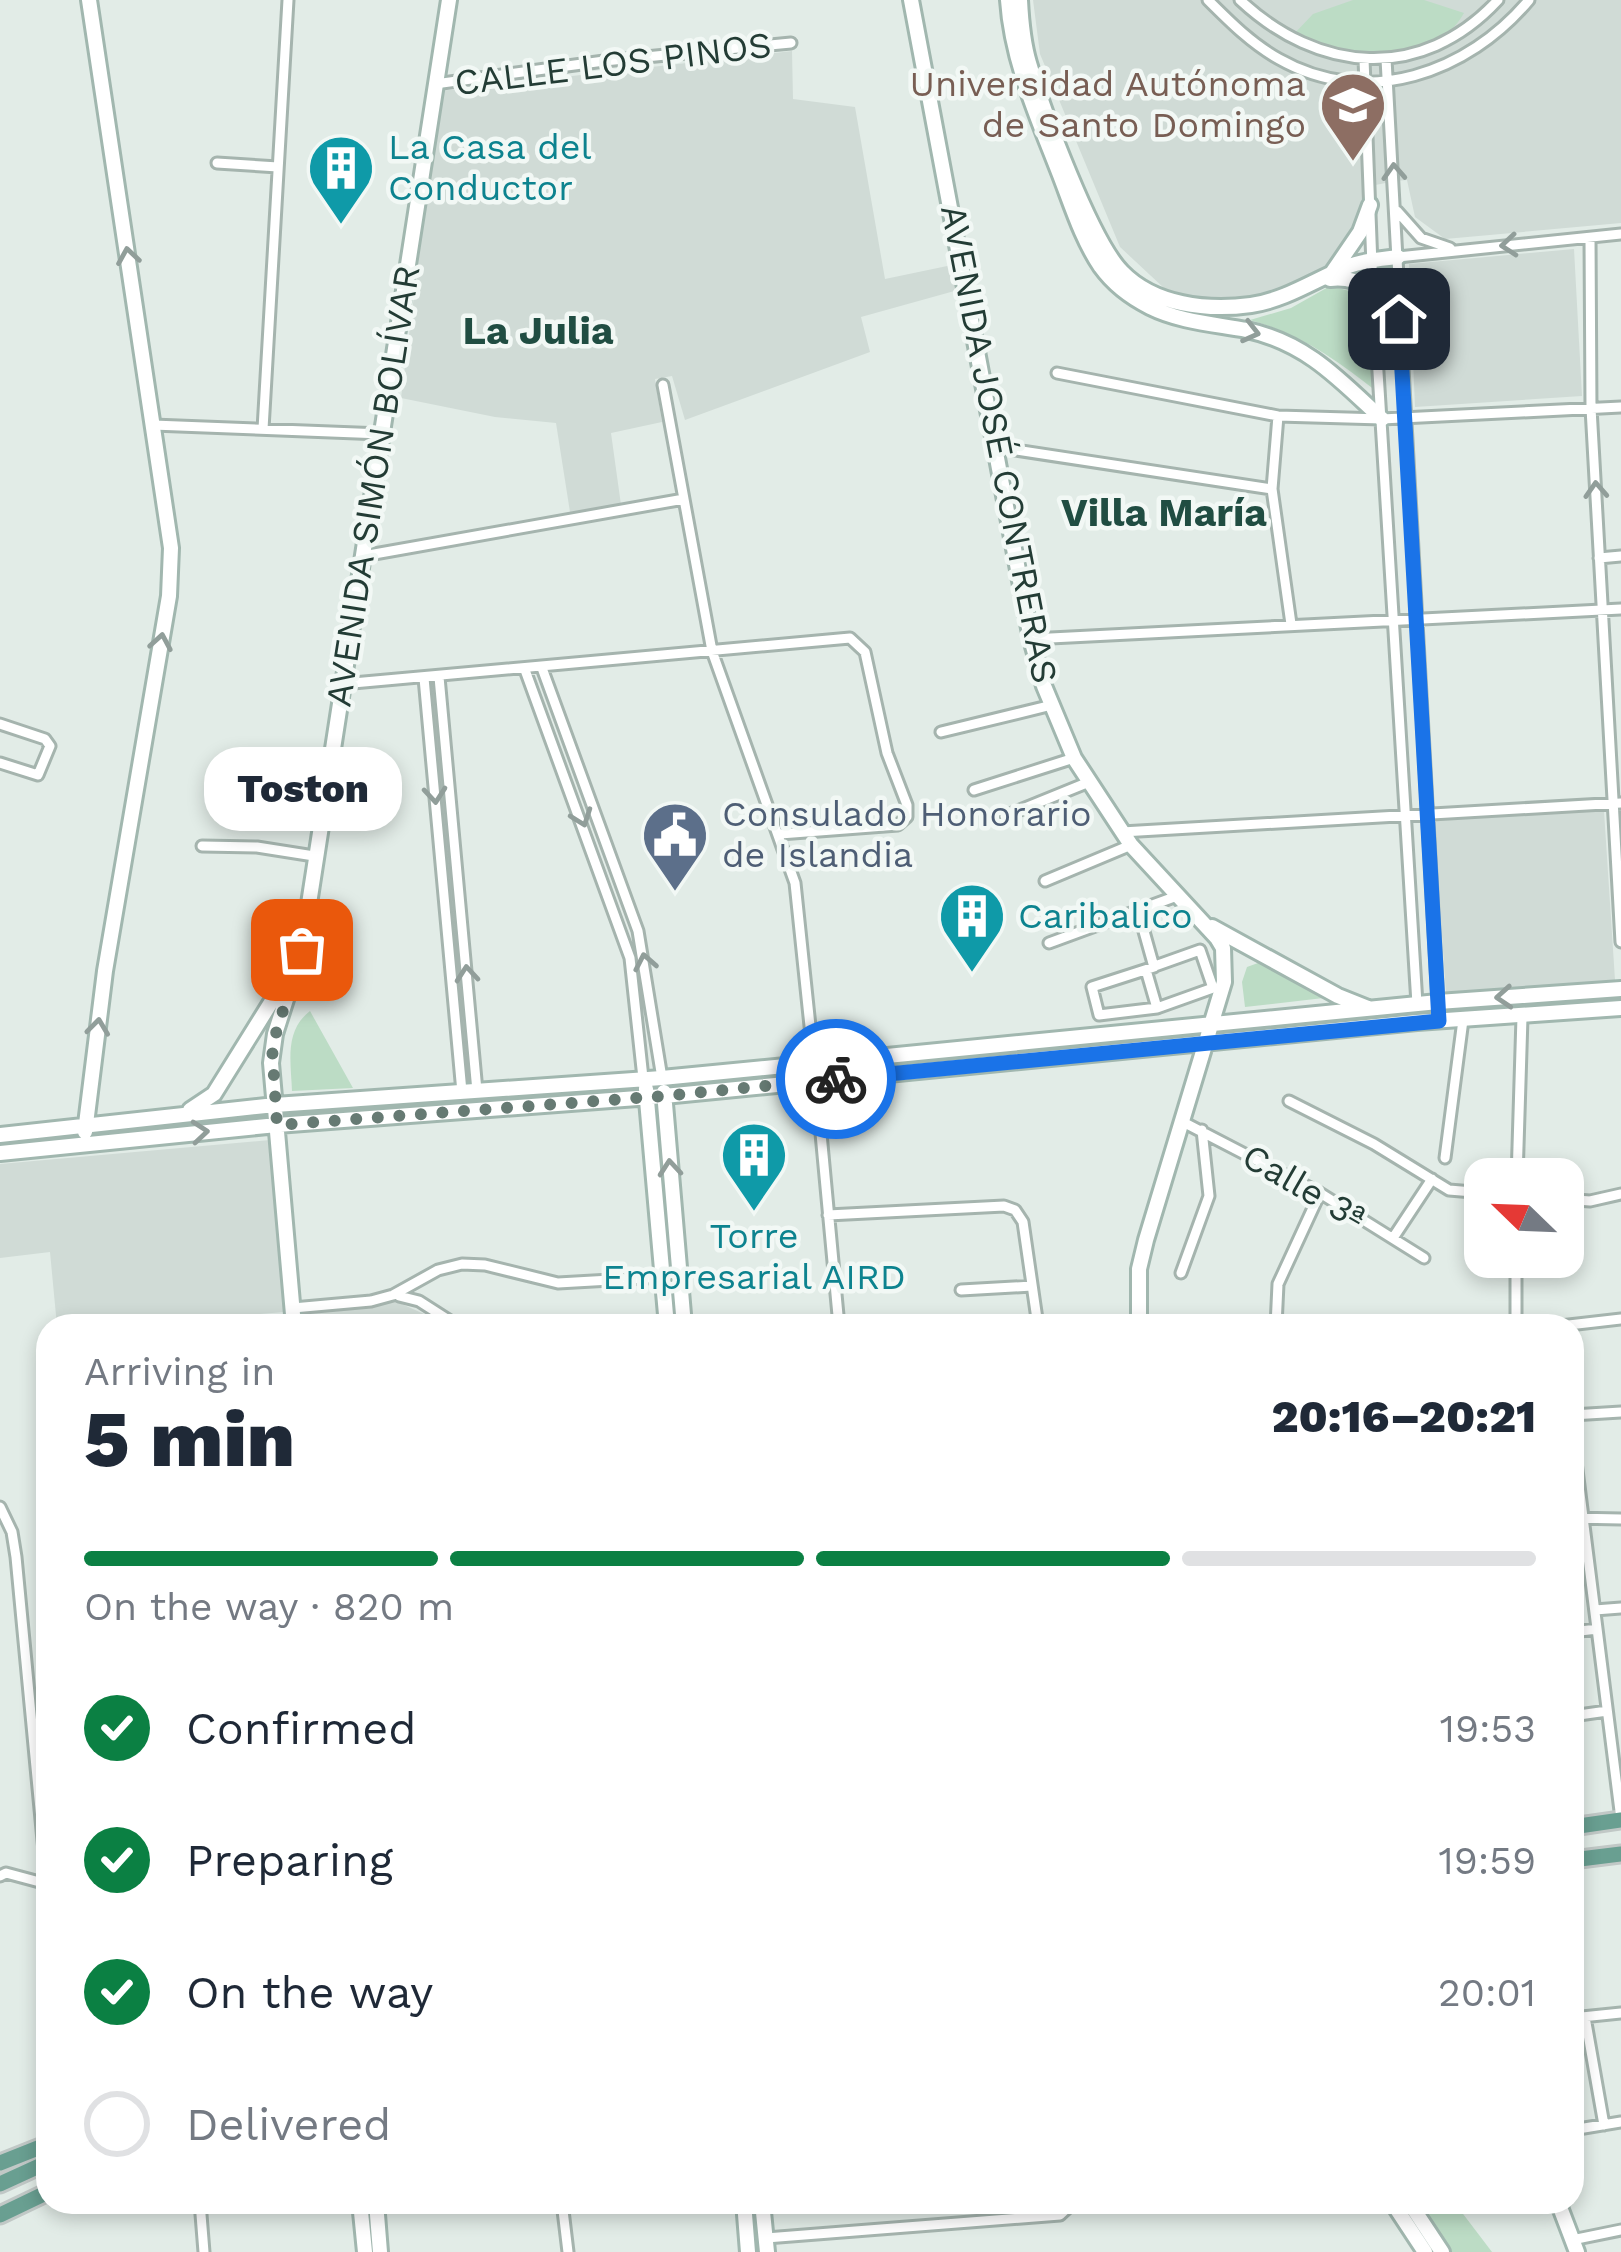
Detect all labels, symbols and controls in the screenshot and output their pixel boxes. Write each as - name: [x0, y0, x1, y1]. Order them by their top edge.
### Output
- street label: CALLE LOS PINOS: [452, 24, 774, 104]
- place label: Universidad Autónoma de Santo Domingo: [910, 63, 1306, 146]
- school or university icon: Universidad Autónoma de Santo Domingo: [1318, 70, 1388, 164]
- place label: La Casa del Conductor: [388, 126, 592, 209]
- building icon: La Casa del Conductor: [306, 133, 376, 227]
- one-way arrow: [1381, 162, 1407, 181]
- street label: AVENIDA JOSÉ CONTRERAS: [932, 201, 1066, 687]
- one-way arrow: [1500, 232, 1519, 257]
- one-way arrow: [116, 247, 141, 267]
- street label: AVENIDA SIMÓN BOLÍVAR: [317, 262, 429, 710]
- pin: [1348, 268, 1450, 370]
- icon: home: [1366, 286, 1432, 352]
- district label: La Julia: [462, 308, 614, 353]
- one-way arrow: [1240, 318, 1261, 343]
- one-way arrow: [1583, 480, 1609, 499]
- district label: Villa María: [1061, 490, 1267, 535]
- one-way arrow: [148, 633, 173, 653]
- callout: Toston: [203, 746, 401, 830]
- text: Toston: [237, 766, 369, 811]
- one-way arrow: [422, 786, 447, 805]
- place label: Consulado Honorario de Islandia: [722, 793, 1092, 876]
- public building icon: Consulado Honorario de Islandia: [640, 800, 710, 894]
- one-way arrow: [567, 807, 592, 828]
- building icon: Caribalico: [937, 881, 1007, 975]
- place label: Caribalico: [1018, 895, 1193, 937]
- pin: [251, 899, 353, 1001]
- icon: bag: [269, 917, 335, 983]
- one-way arrow: [633, 952, 659, 972]
- one-way arrow: [455, 964, 480, 983]
- one-way arrow: [1494, 984, 1513, 1010]
- one-way arrow: [85, 1017, 111, 1037]
- courier: [776, 1019, 896, 1139]
- icon: bike: [803, 1046, 869, 1112]
- one-way arrow: [191, 1120, 210, 1145]
- building icon: Torre Empresarial AIRD: [719, 1120, 789, 1214]
- street label: Calle 3ª: [1235, 1135, 1373, 1239]
- one-way arrow: [658, 1158, 684, 1177]
- north arrow: [1464, 1158, 1584, 1278]
- map controls: [1464, 1158, 1584, 1278]
- place label: Torre Empresarial AIRD: [602, 1215, 906, 1298]
- text: Arriving in: [84, 1349, 275, 1394]
- text: 20:16–20:21: [1272, 1390, 1536, 1443]
- text: 5 min: [84, 1393, 295, 1485]
- text: On the way · 820 m: [84, 1584, 454, 1629]
- icon: check: [84, 1695, 150, 1761]
- text: Confirmed: [186, 1702, 417, 1755]
- text: 19:53: [1440, 1706, 1536, 1751]
- icon: check: [84, 1827, 150, 1893]
- text: Preparing: [186, 1834, 393, 1887]
- text: 19:59: [1438, 1838, 1536, 1883]
- icon: check: [84, 1959, 150, 2025]
- text: On the way: [186, 1966, 433, 2019]
- text: 20:01: [1438, 1970, 1536, 2015]
- text: Delivered: [186, 2098, 391, 2151]

